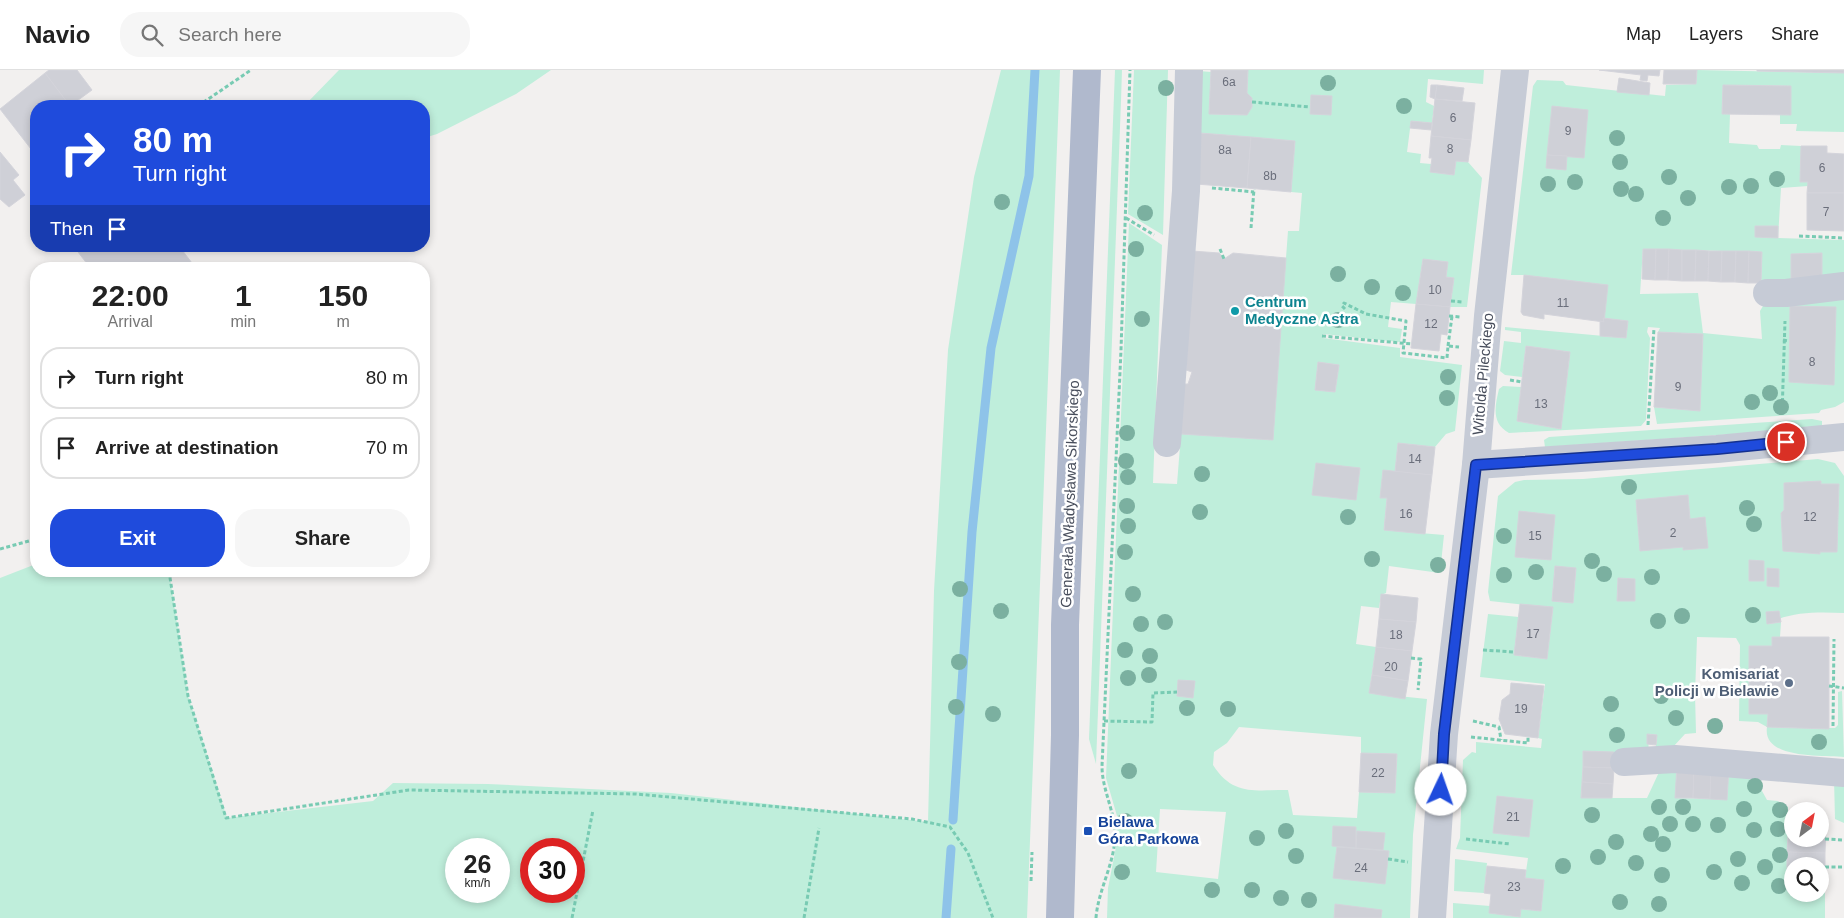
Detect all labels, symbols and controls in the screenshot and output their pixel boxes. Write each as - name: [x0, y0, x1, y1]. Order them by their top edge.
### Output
- search box: [120, 12, 470, 57]
- text: Navio: [25, 21, 90, 48]
- icon: search: [138, 21, 166, 49]
- text: Search here: [178, 24, 282, 45]
- text: Map: [1626, 24, 1661, 44]
- text: Layers: [1689, 24, 1743, 44]
- text: Share: [1771, 24, 1819, 44]
- house number: 6a: [1222, 75, 1236, 89]
- house number: 6: [1450, 111, 1457, 125]
- icon: right: [50, 120, 115, 185]
- text: 80 m: [133, 120, 213, 159]
- house number: 9: [1565, 124, 1572, 138]
- house number: 8: [1447, 142, 1454, 156]
- house number: 8a: [1218, 143, 1232, 157]
- text: Turn right: [133, 161, 226, 186]
- house number: 6: [1819, 161, 1826, 175]
- house number: 8b: [1263, 169, 1277, 183]
- house number: 7: [1823, 205, 1830, 219]
- icon: arrive: [103, 215, 131, 243]
- text: Then: [50, 218, 93, 239]
- text: 22:00: [92, 279, 169, 312]
- text: 1: [235, 279, 252, 312]
- text: 150: [318, 279, 368, 312]
- house number: 10: [1428, 283, 1442, 297]
- place label: Centrum Medyczne Astra: [1245, 293, 1359, 327]
- house number: 11: [1557, 296, 1570, 310]
- marker: Centrum Medyczne Astra: [1229, 305, 1241, 317]
- street label: Witolda Pileckiego: [1469, 312, 1496, 436]
- text: Arrival: [108, 313, 153, 330]
- text: min: [230, 313, 256, 330]
- text: m: [336, 313, 350, 330]
- house number: 12: [1424, 317, 1438, 331]
- house number: 8: [1809, 355, 1816, 369]
- icon: right: [52, 364, 80, 392]
- text: Turn right: [95, 367, 183, 388]
- text: 80 m: [366, 367, 408, 388]
- street label: Generała Władysława Sikorskiego: [1057, 380, 1082, 608]
- house number: 9: [1675, 380, 1682, 394]
- house number: 13: [1534, 397, 1548, 411]
- pin: [1765, 421, 1807, 463]
- icon: arrive: [1772, 428, 1800, 456]
- icon: arrive: [52, 434, 80, 462]
- text: Arrive at destination: [95, 437, 279, 458]
- text: 70 m: [366, 437, 408, 458]
- house number: 14: [1408, 452, 1422, 466]
- house number: 16: [1399, 507, 1413, 521]
- button: Exit: [50, 509, 225, 567]
- button: Share: [235, 509, 410, 567]
- house number: 12: [1803, 510, 1817, 524]
- house number: 2: [1670, 526, 1677, 540]
- house number: 15: [1528, 529, 1542, 543]
- house number: 17: [1526, 627, 1540, 641]
- house number: 18: [1389, 628, 1403, 642]
- house number: 20: [1384, 660, 1398, 674]
- place label: Komisariat Policji w Bielawie: [1655, 665, 1779, 699]
- marker: Komisariat Policji w Bielawie: [1783, 677, 1795, 689]
- house number: 19: [1514, 702, 1528, 716]
- position arrow: [1414, 763, 1466, 815]
- house number: 22: [1371, 766, 1385, 780]
- north arrow: [1784, 802, 1829, 848]
- map controls: [1784, 802, 1829, 902]
- house number: 21: [1506, 810, 1520, 824]
- place label: Bielawa Góra Parkowa: [1098, 813, 1200, 847]
- marker: Bielawa Góra Parkowa: [1082, 825, 1094, 837]
- speed limit sign: 30: [520, 838, 585, 903]
- text: 26: [464, 850, 491, 878]
- button: search: [1784, 857, 1829, 902]
- house number: 24: [1354, 861, 1368, 875]
- text: km/h: [464, 876, 491, 890]
- house number: 23: [1507, 880, 1521, 894]

